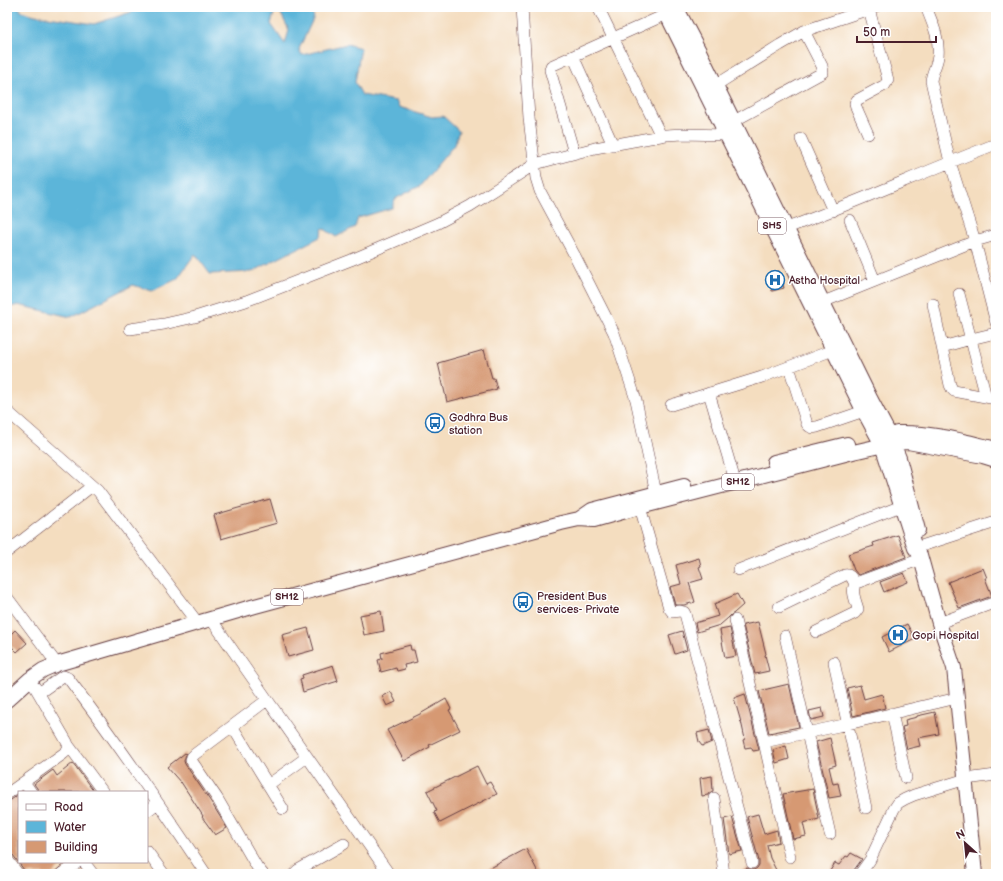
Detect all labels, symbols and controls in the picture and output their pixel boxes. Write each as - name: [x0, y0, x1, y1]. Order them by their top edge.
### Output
- scale bar: [857, 18, 936, 44]
- text: 50 m: [863, 25, 890, 40]
- road number: SH5: [758, 218, 786, 234]
- hospital icon: Astha Hospital: [764, 269, 786, 291]
- place label: Astha Hospital: [789, 274, 860, 287]
- place label: Godhra Bus station: [449, 411, 508, 437]
- bus stop icon: Godhra Bus station: [424, 412, 446, 434]
- road number: SH12: [722, 474, 754, 490]
- road number: SH12: [271, 589, 303, 605]
- place label: President Bus services- Private: [537, 590, 620, 616]
- bus stop icon: President Bus services- Private: [512, 591, 534, 613]
- hospital icon: Gopi Hospital: [887, 624, 909, 646]
- place label: Gopi Hospital: [912, 629, 979, 642]
- legend: [18, 791, 148, 863]
- text: Road: [54, 800, 83, 815]
- text: Water: [54, 820, 86, 835]
- north arrow: [945, 823, 985, 863]
- text: N: [954, 827, 967, 842]
- text: Building: [54, 840, 98, 855]

